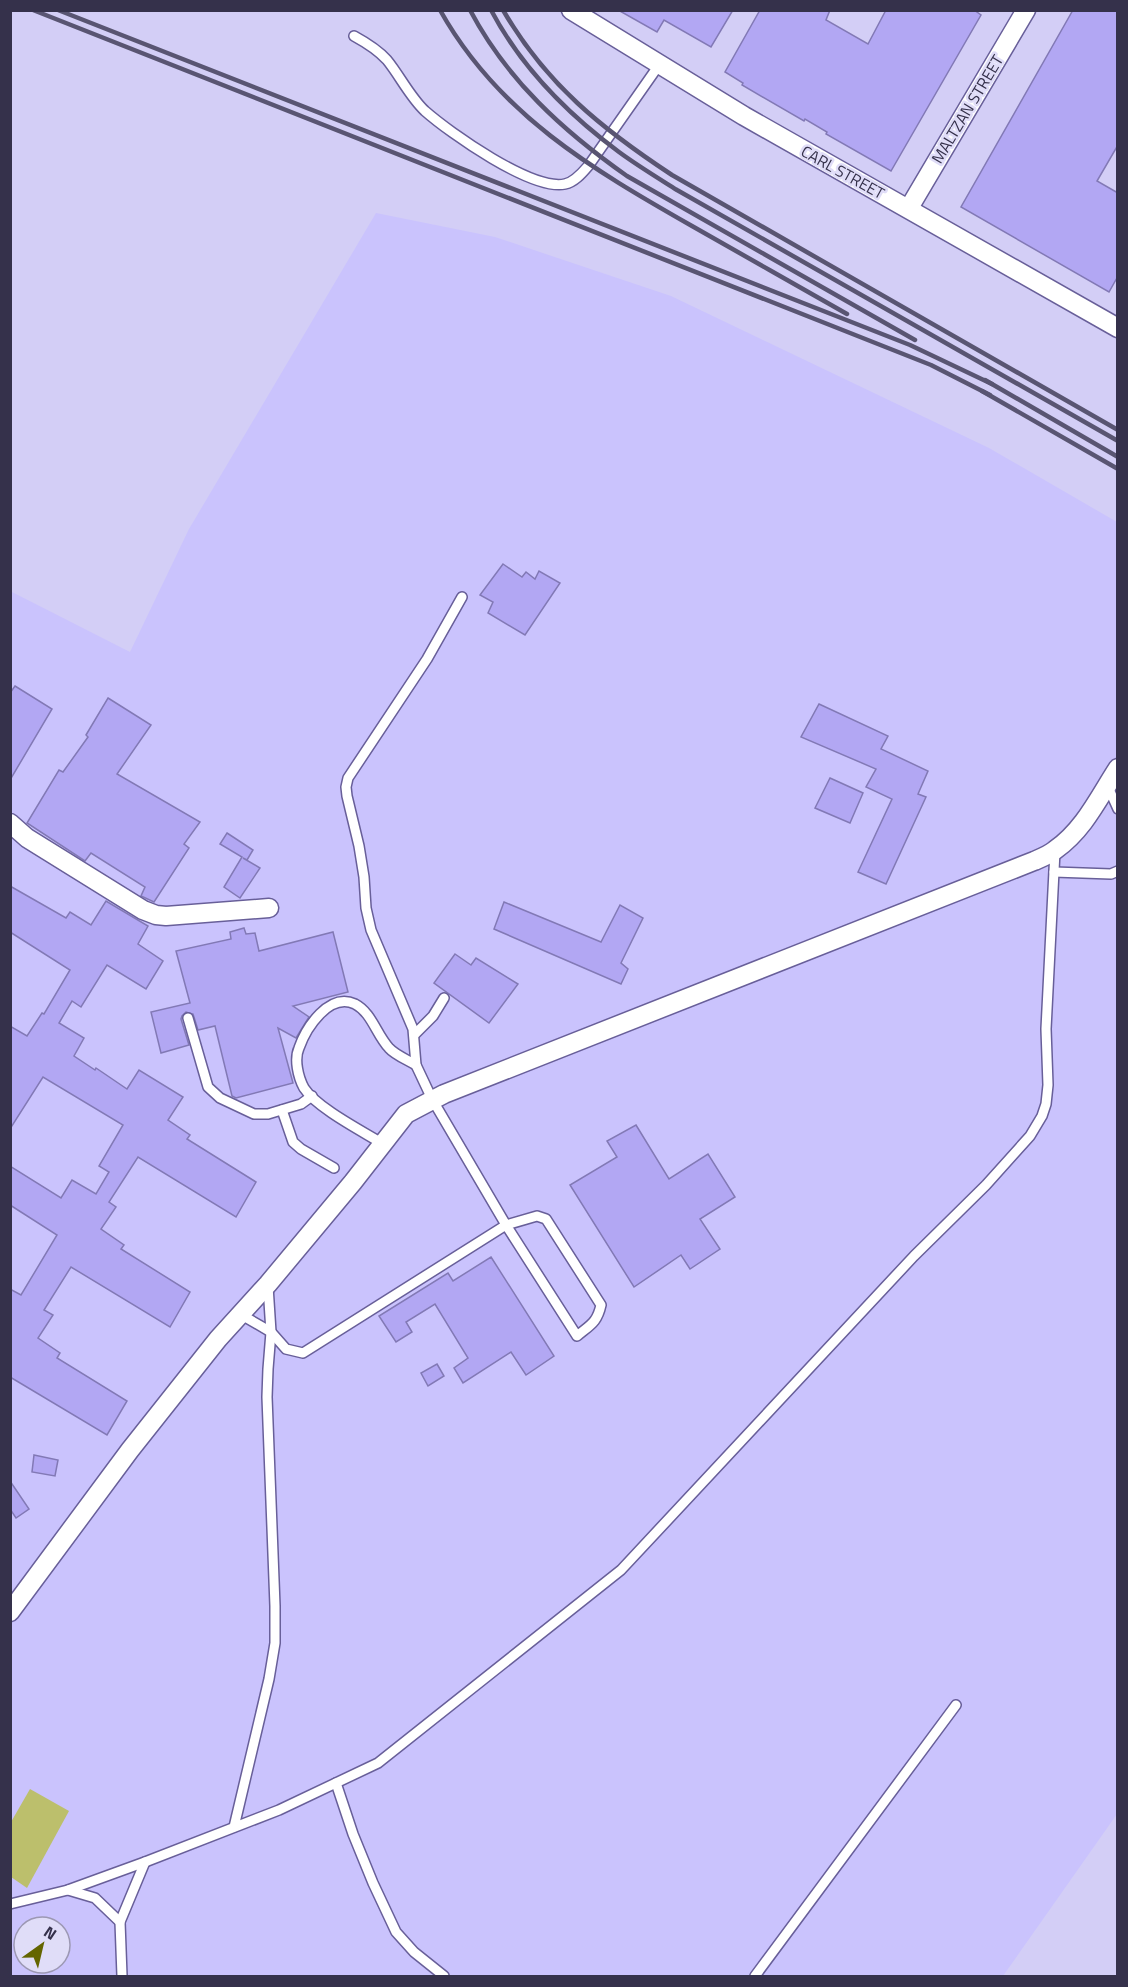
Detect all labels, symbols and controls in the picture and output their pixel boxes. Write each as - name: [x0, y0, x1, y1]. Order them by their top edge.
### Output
- street label: MALTZAN STREET: [925, 50, 1009, 168]
- street label: CARL STREET: [797, 139, 890, 205]
- north arrow: [12, 1915, 72, 1975]
- text: N: [39, 1920, 62, 1946]

